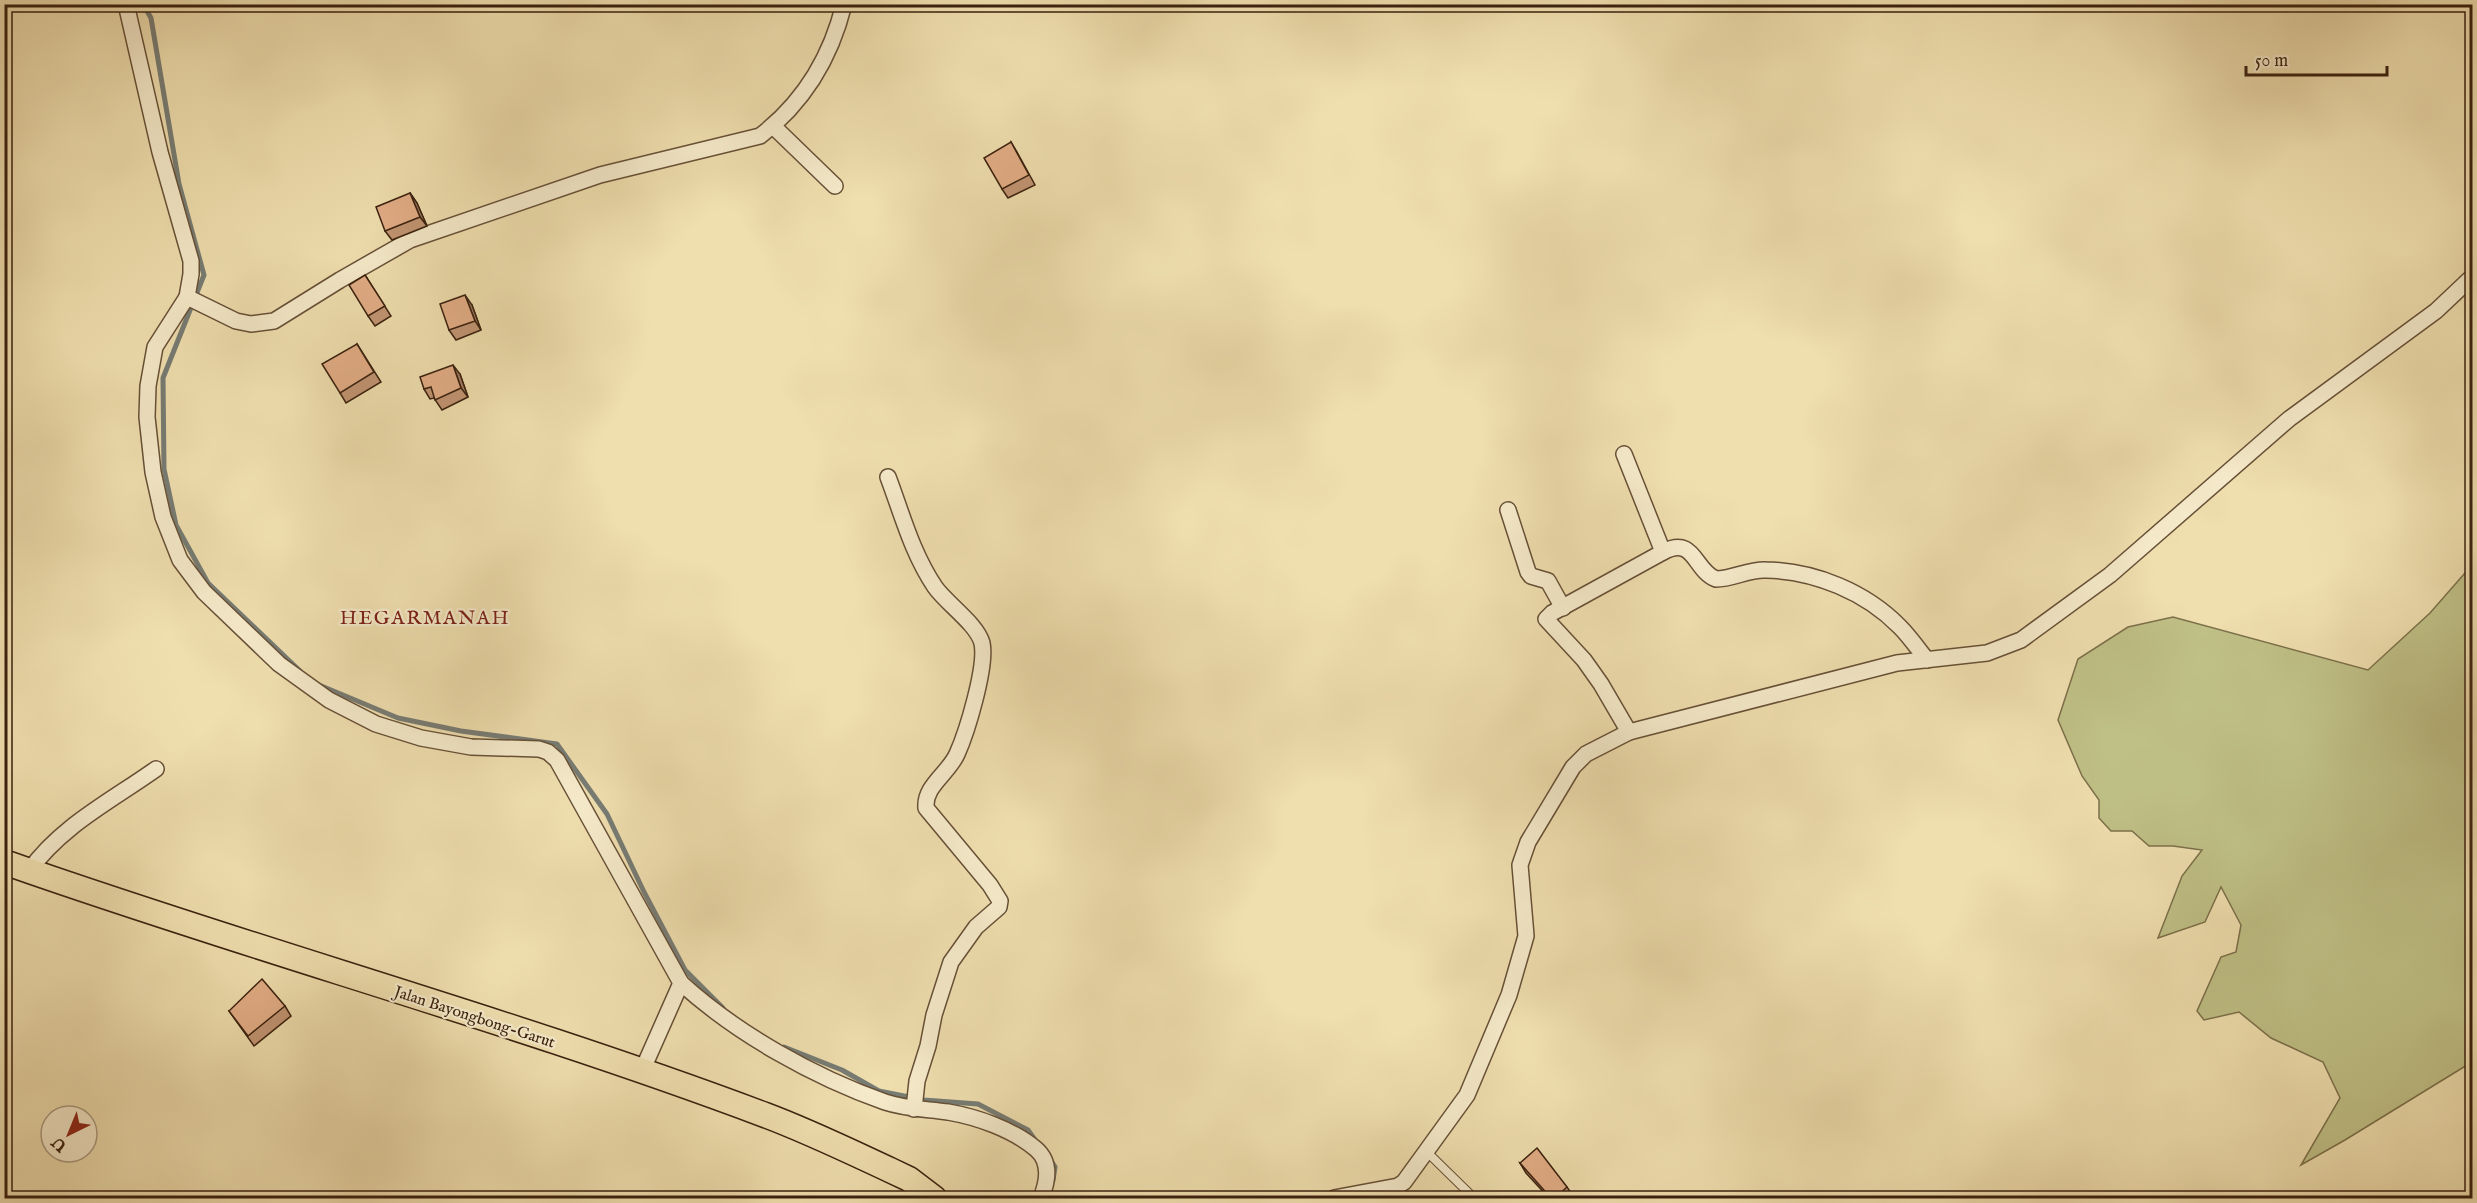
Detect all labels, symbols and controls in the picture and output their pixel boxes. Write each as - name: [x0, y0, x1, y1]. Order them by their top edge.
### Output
- scale bar: [2246, 39, 2387, 77]
- text: 50 m: [2255, 50, 2288, 73]
- district label: HEGARMANAH: [340, 606, 510, 631]
- street label: Jalan Bayongbong-Garut: [389, 982, 558, 1054]
- north arrow: [39, 1104, 99, 1164]
- text: U: [48, 1131, 73, 1156]

